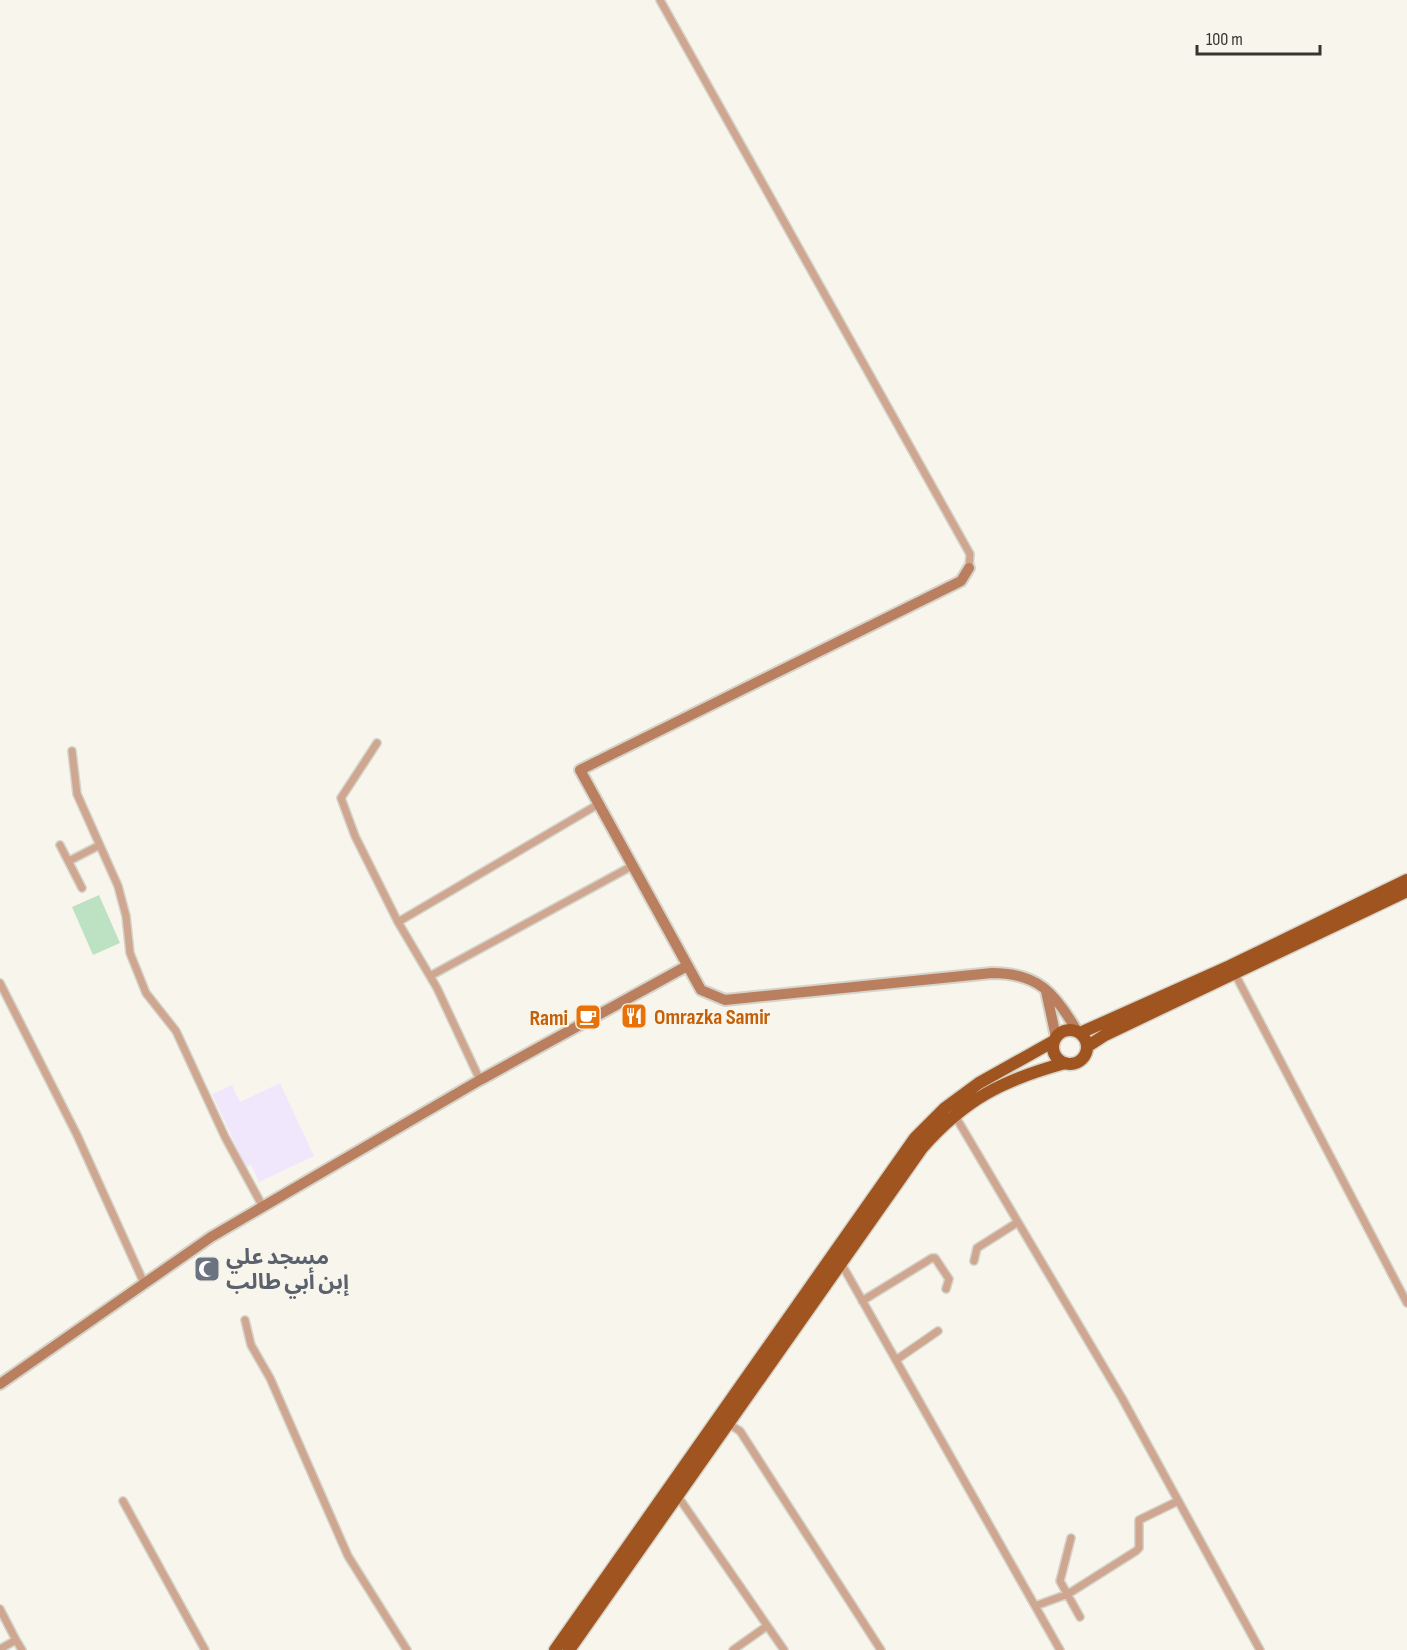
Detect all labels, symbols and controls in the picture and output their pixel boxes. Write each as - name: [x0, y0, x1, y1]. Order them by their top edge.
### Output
- scale bar: [1197, 18, 1320, 56]
- text: 100 m: [1206, 29, 1243, 50]
- restaurant icon: Omrazka Samir: [619, 1001, 649, 1031]
- cafe icon: Rami: [573, 1002, 603, 1032]
- place label: Omrazka Samir: [654, 1004, 771, 1031]
- place label: Rami: [529, 1005, 568, 1032]
- place label: مسجد علي إبن أبي طالب: [226, 1244, 350, 1299]
- mosque icon: مسجد علي إبن أبي طالب: [192, 1254, 222, 1284]

